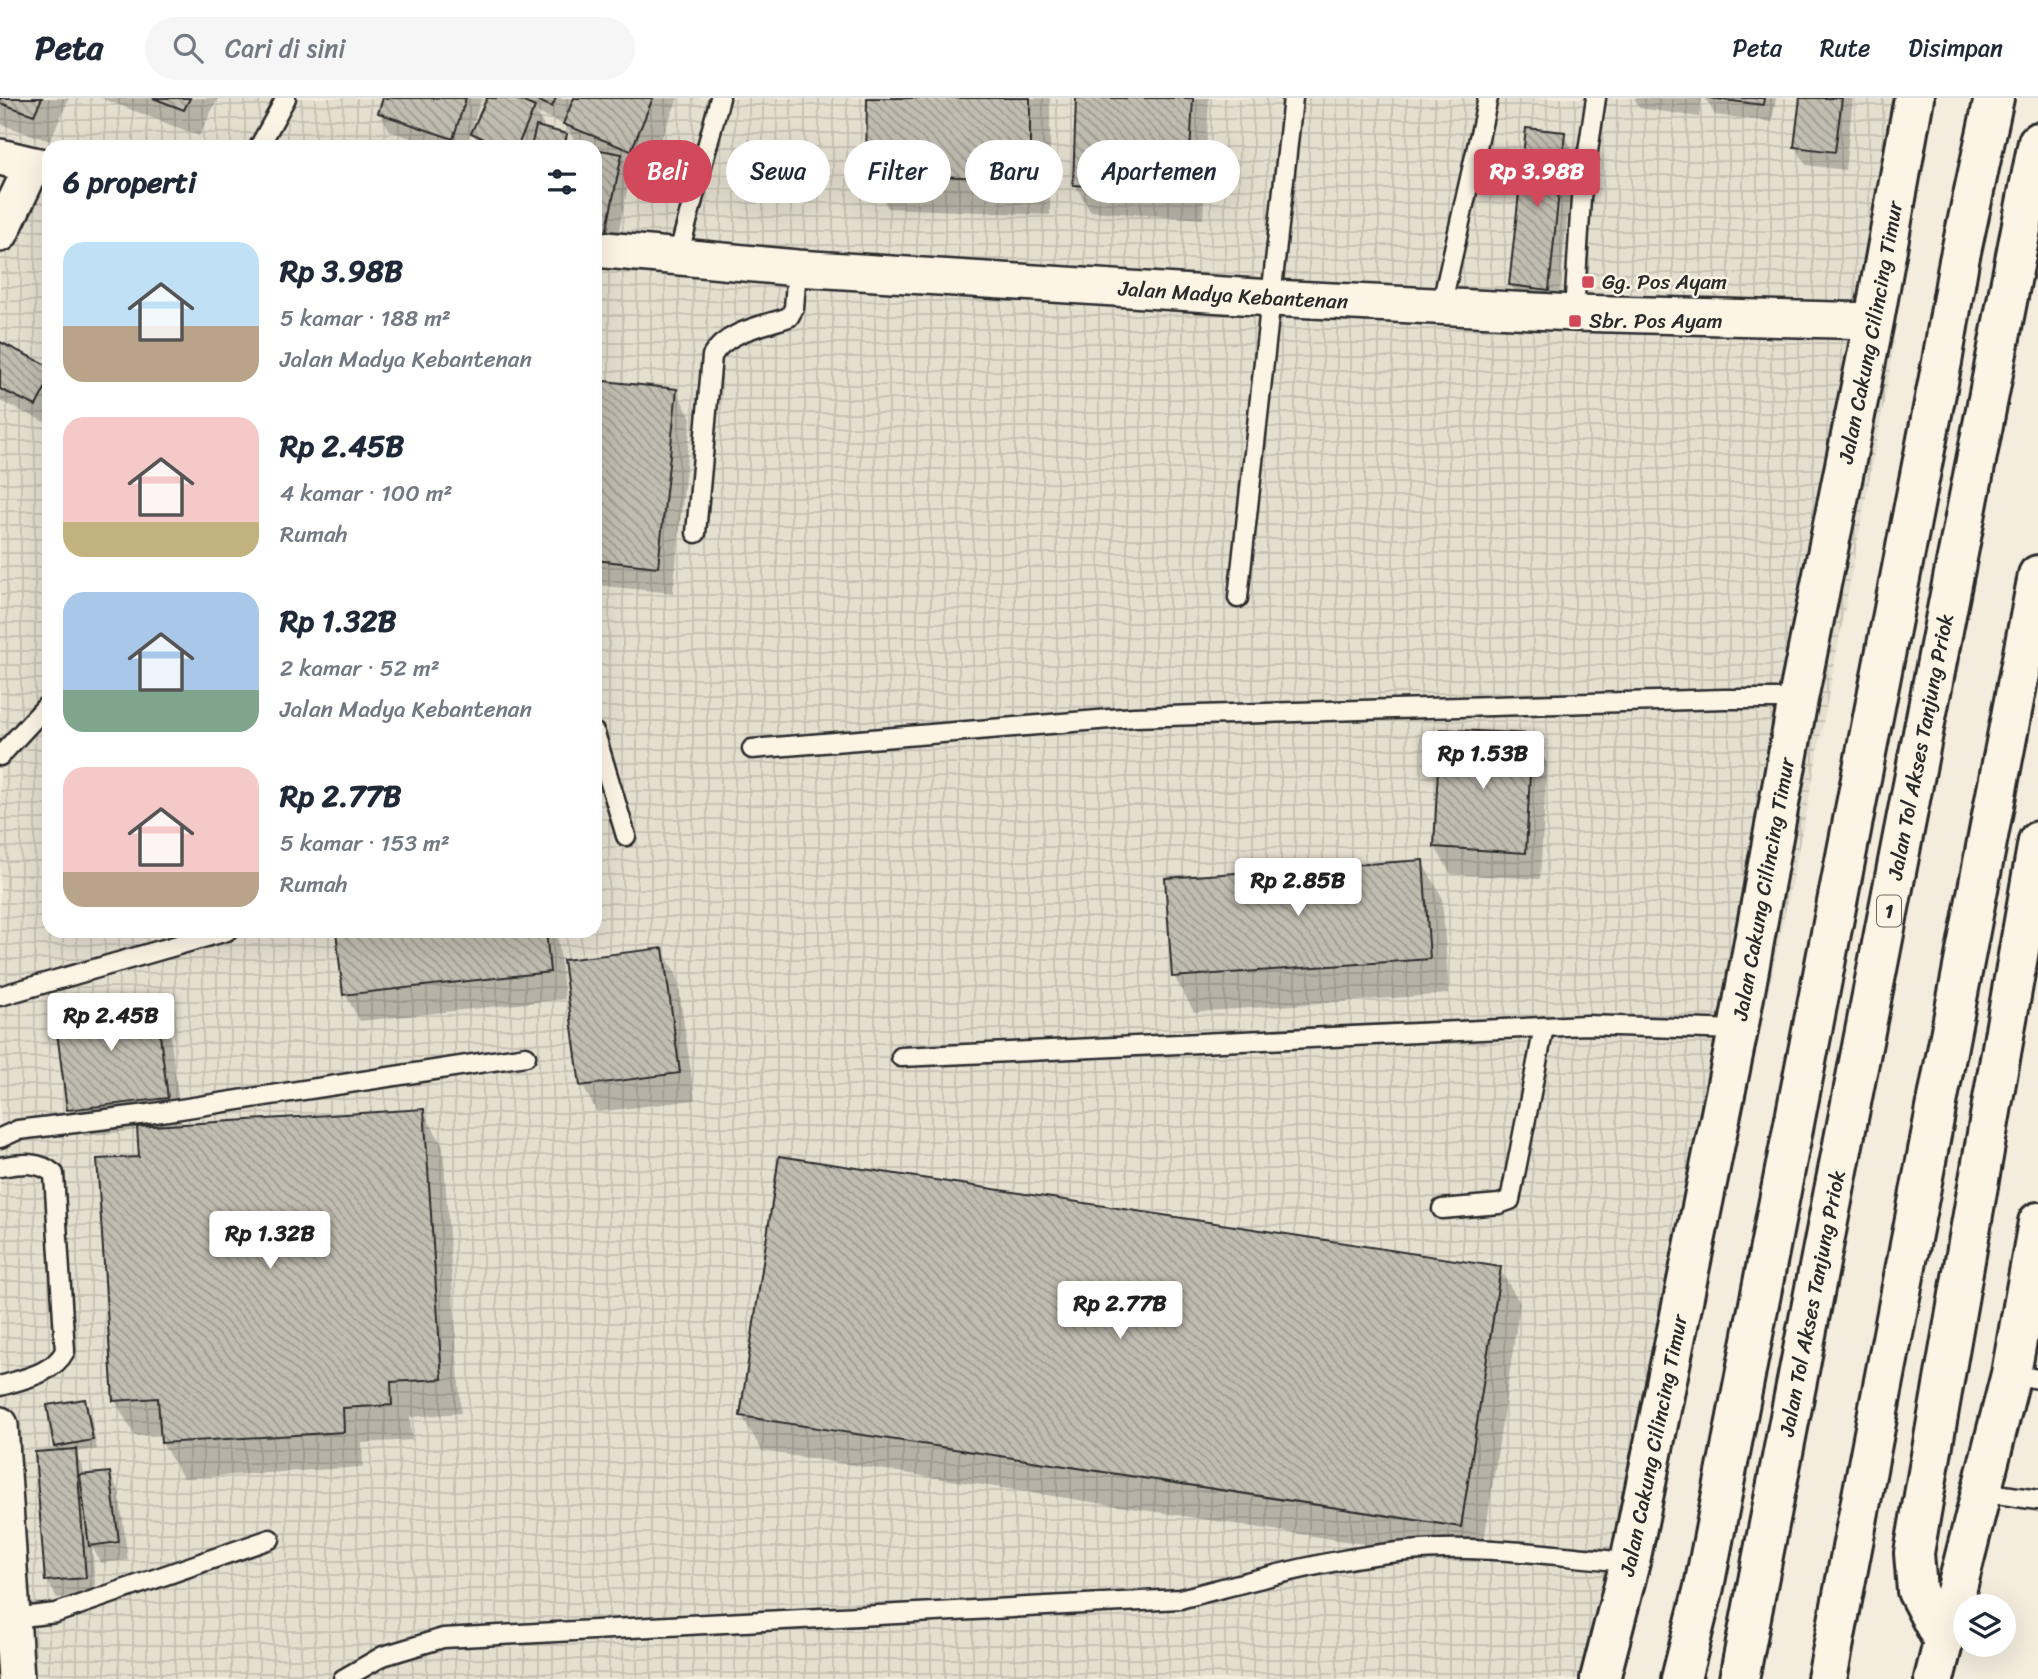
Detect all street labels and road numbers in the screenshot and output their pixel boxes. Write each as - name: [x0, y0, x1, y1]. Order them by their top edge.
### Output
- street label: Jalan Cakung Cilincing Timur: [1827, 197, 1914, 468]
- street label: Jalan Madya Kebantenan: [1116, 269, 1349, 321]
- street label: Jalan Tol Akses Tanjung Priok: [1876, 610, 1965, 884]
- street label: Jalan Cakung Cilincing Timur: [1721, 753, 1806, 1024]
- road number: 1: [1877, 896, 1901, 926]
- street label: Jalan Tol Akses Tanjung Priok: [1767, 1167, 1857, 1440]
- street label: Jalan Cakung Cilincing Timur: [1608, 1309, 1699, 1581]

